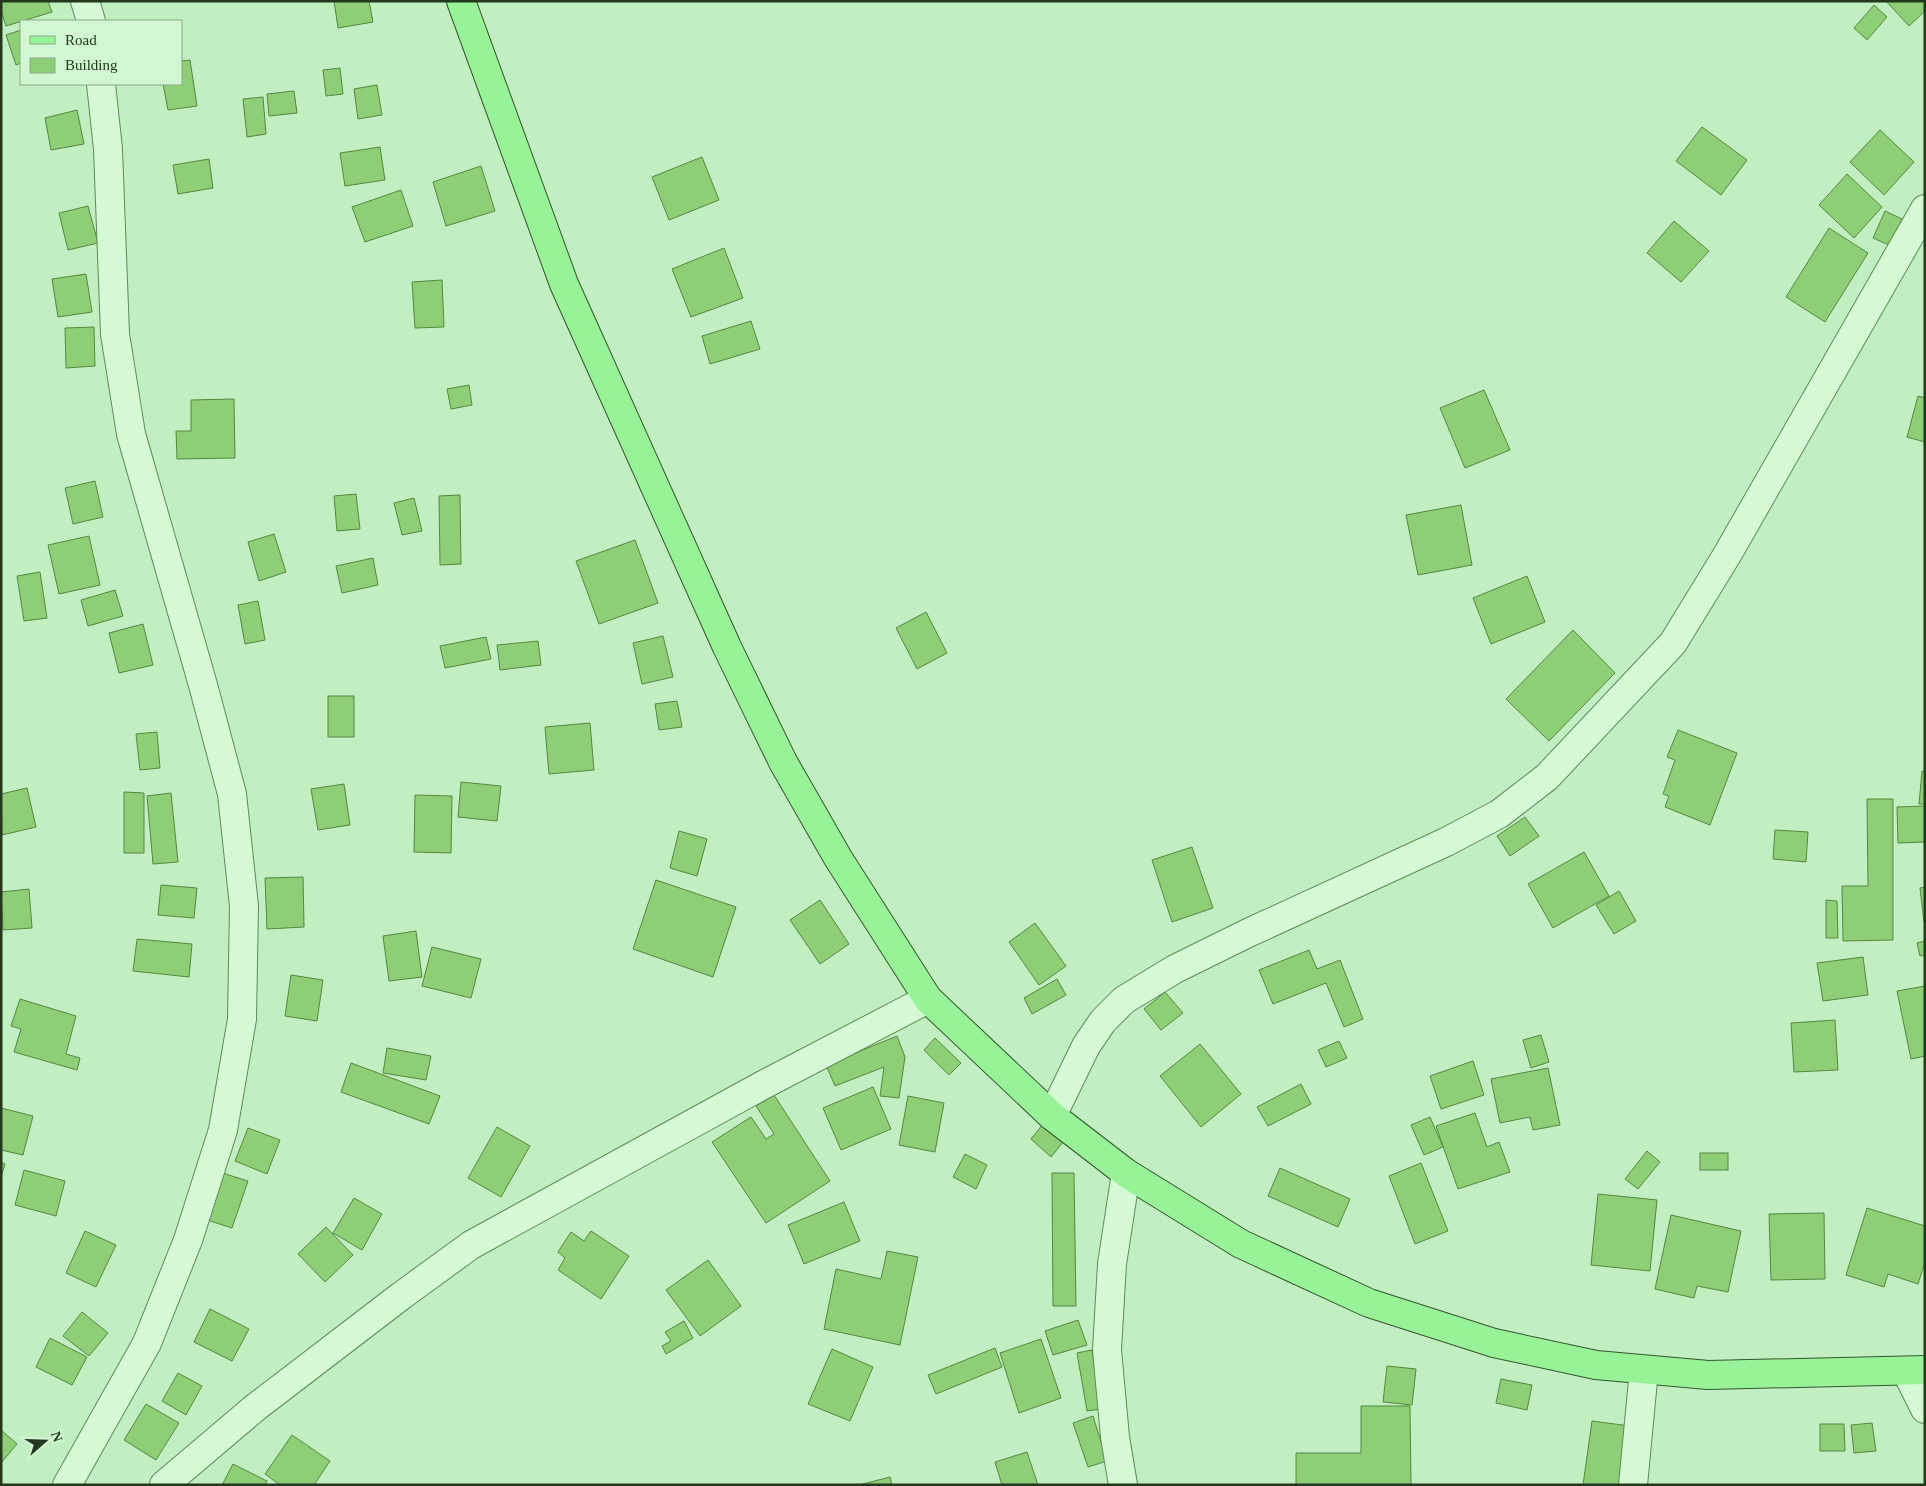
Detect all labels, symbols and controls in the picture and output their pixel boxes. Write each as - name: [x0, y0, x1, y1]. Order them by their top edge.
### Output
- legend: [20, 20, 182, 85]
- text: Road: [65, 32, 97, 48]
- text: Building: [65, 57, 118, 73]
- north arrow: [20, 1416, 70, 1466]
- text: N: [48, 1429, 66, 1444]

